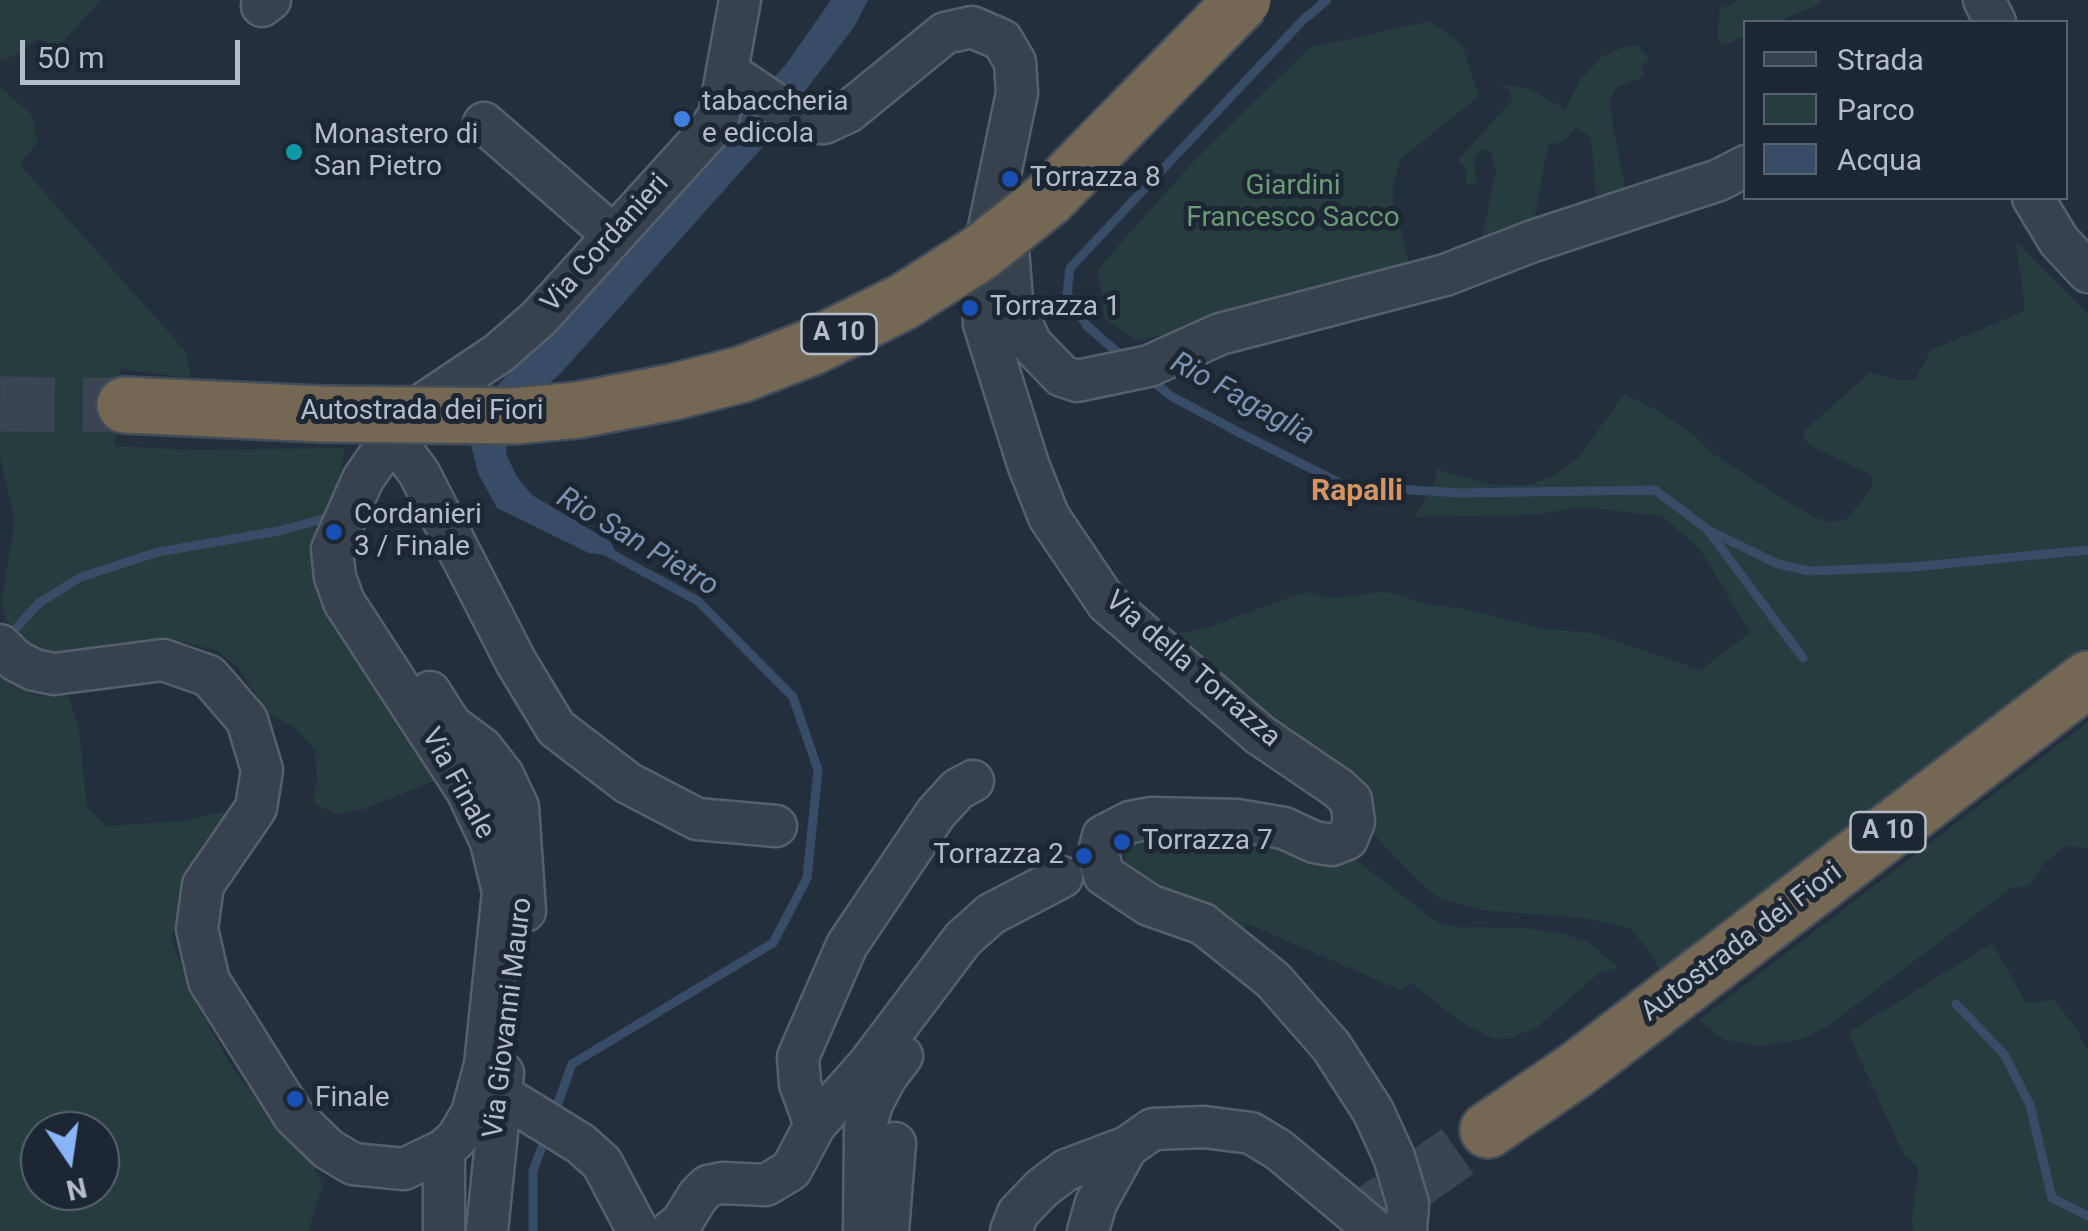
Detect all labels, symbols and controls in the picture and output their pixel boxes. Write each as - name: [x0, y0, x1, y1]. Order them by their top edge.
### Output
- scale bar: [25, 20, 245, 82]
- legend: [1743, 20, 2068, 200]
- text: 50 m: [37, 40, 104, 75]
- text: Strada: [1837, 42, 1924, 77]
- place label: tabaccheria e edicola: [702, 86, 848, 152]
- text: Parco: [1837, 92, 1915, 127]
- marker: tabaccheria e edicola: [671, 108, 693, 130]
- place label: Monastero di San Pietro: [314, 119, 478, 185]
- marker: Monastero di San Pietro: [283, 141, 305, 163]
- text: Acqua: [1837, 142, 1922, 177]
- place label: Torrazza 8: [1030, 162, 1161, 196]
- street label: Via Cordanieri: [535, 168, 677, 320]
- marker: Torrazza 8: [999, 168, 1021, 190]
- park label: Giardini Francesco Sacco: [1186, 170, 1400, 236]
- place label: Torrazza 1: [990, 291, 1121, 325]
- marker: Torrazza 1: [959, 297, 981, 319]
- road number: A 10: [802, 314, 876, 354]
- water label: Rio Fagaglia: [1164, 346, 1320, 454]
- street label: Autostrada dei Fiori: [300, 395, 544, 429]
- district label: Rapalli: [1311, 474, 1403, 510]
- water label: Rio San Pietro: [550, 481, 724, 605]
- place label: Cordanieri 3 / Finale: [354, 499, 482, 565]
- marker: Cordanieri 3 / Finale: [323, 521, 345, 543]
- street label: Via della Torrazza: [1097, 585, 1287, 755]
- street label: Via Finale: [413, 723, 501, 845]
- road number: A 10: [1850, 812, 1926, 852]
- place label: Torrazza 7: [1142, 825, 1273, 859]
- marker: Torrazza 7: [1111, 831, 1133, 853]
- place label: Torrazza 2: [933, 839, 1064, 873]
- marker: Torrazza 2: [1073, 845, 1095, 867]
- street label: Autostrada dei Fiori: [1635, 856, 1849, 1030]
- street label: Via Giovanni Mauro: [478, 896, 540, 1140]
- place label: Finale: [315, 1082, 390, 1116]
- marker: Finale: [284, 1088, 306, 1110]
- north arrow: [20, 1111, 120, 1211]
- text: N: [63, 1170, 90, 1207]

